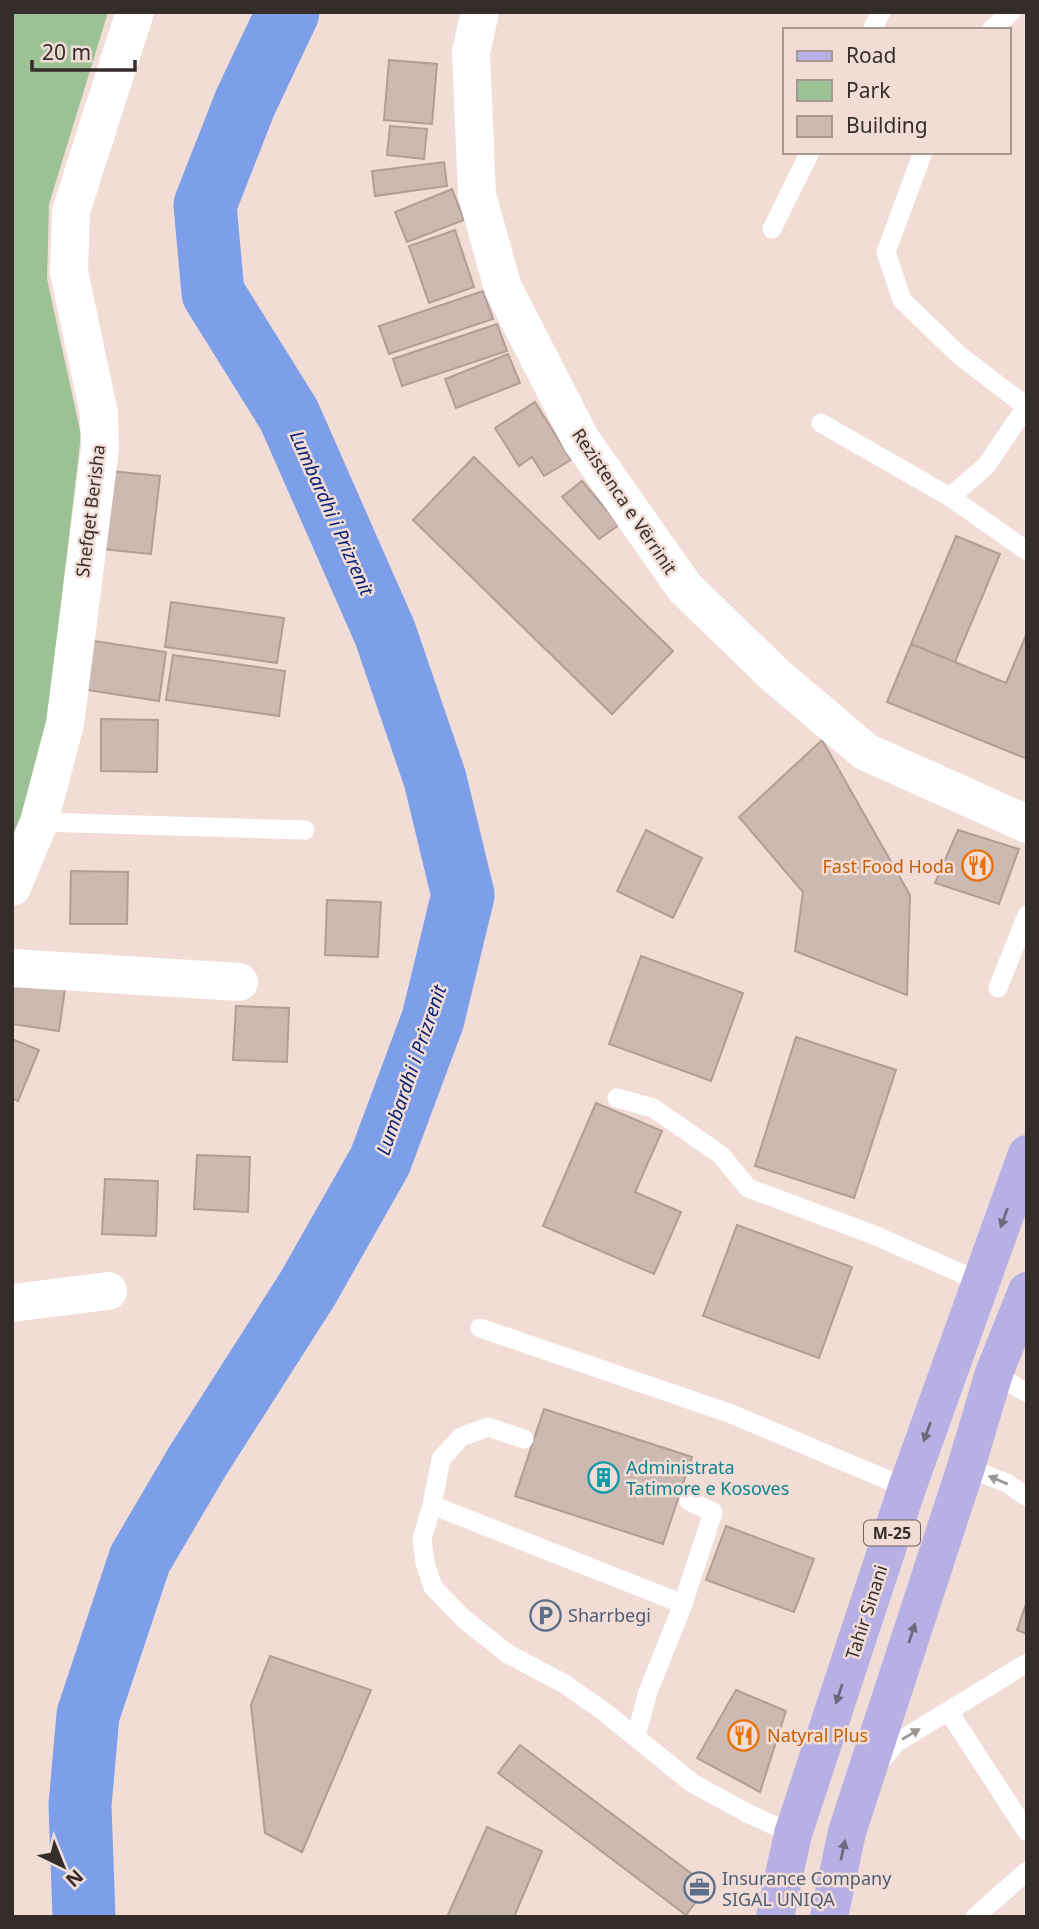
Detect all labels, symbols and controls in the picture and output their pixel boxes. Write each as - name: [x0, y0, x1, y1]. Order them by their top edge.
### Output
- scale bar: [32, 28, 135, 72]
- legend: [783, 28, 1011, 154]
- text: 20 m: [42, 38, 91, 66]
- text: Road: [846, 41, 896, 69]
- text: Park: [846, 76, 891, 104]
- text: Building: [846, 111, 928, 139]
- street label: Rezistenca e Vërrinit: [567, 423, 683, 579]
- water label: Lumbardhi i Prizrenit: [284, 426, 380, 600]
- street label: Shefqet Berisha: [70, 443, 110, 579]
- restaurant icon: Fast Food Hoda: [960, 849, 994, 883]
- place label: Fast Food Hoda: [822, 854, 954, 878]
- water label: Lumbardhi i Prizrenit: [370, 981, 452, 1158]
- one-way arrow: [998, 1208, 1009, 1229]
- one-way arrow: [921, 1422, 932, 1443]
- place label: Administrata Tatimore e Kosoves: [626, 1455, 789, 1500]
- building icon: Administrata Tatimore e Kosoves: [586, 1460, 620, 1494]
- one-way arrow: [987, 1474, 1008, 1485]
- road number: M-25: [864, 1520, 920, 1546]
- street label: Tahir Sinani: [839, 1562, 893, 1662]
- parking icon: Sharrbegi: [528, 1598, 562, 1632]
- place label: Sharrbegi: [568, 1603, 651, 1627]
- one-way arrow: [907, 1622, 917, 1643]
- one-way arrow: [833, 1684, 844, 1705]
- restaurant icon: Natyral Plus: [727, 1718, 761, 1752]
- place label: Natyral Plus: [767, 1723, 868, 1747]
- one-way arrow: [902, 1728, 921, 1740]
- north arrow: [28, 1831, 98, 1901]
- one-way arrow: [838, 1839, 849, 1861]
- text: N: [60, 1864, 89, 1893]
- place label: Insurance Company SIGAL UNIQA: [722, 1866, 892, 1911]
- office icon: Insurance Company SIGAL UNIQA: [682, 1871, 716, 1905]

